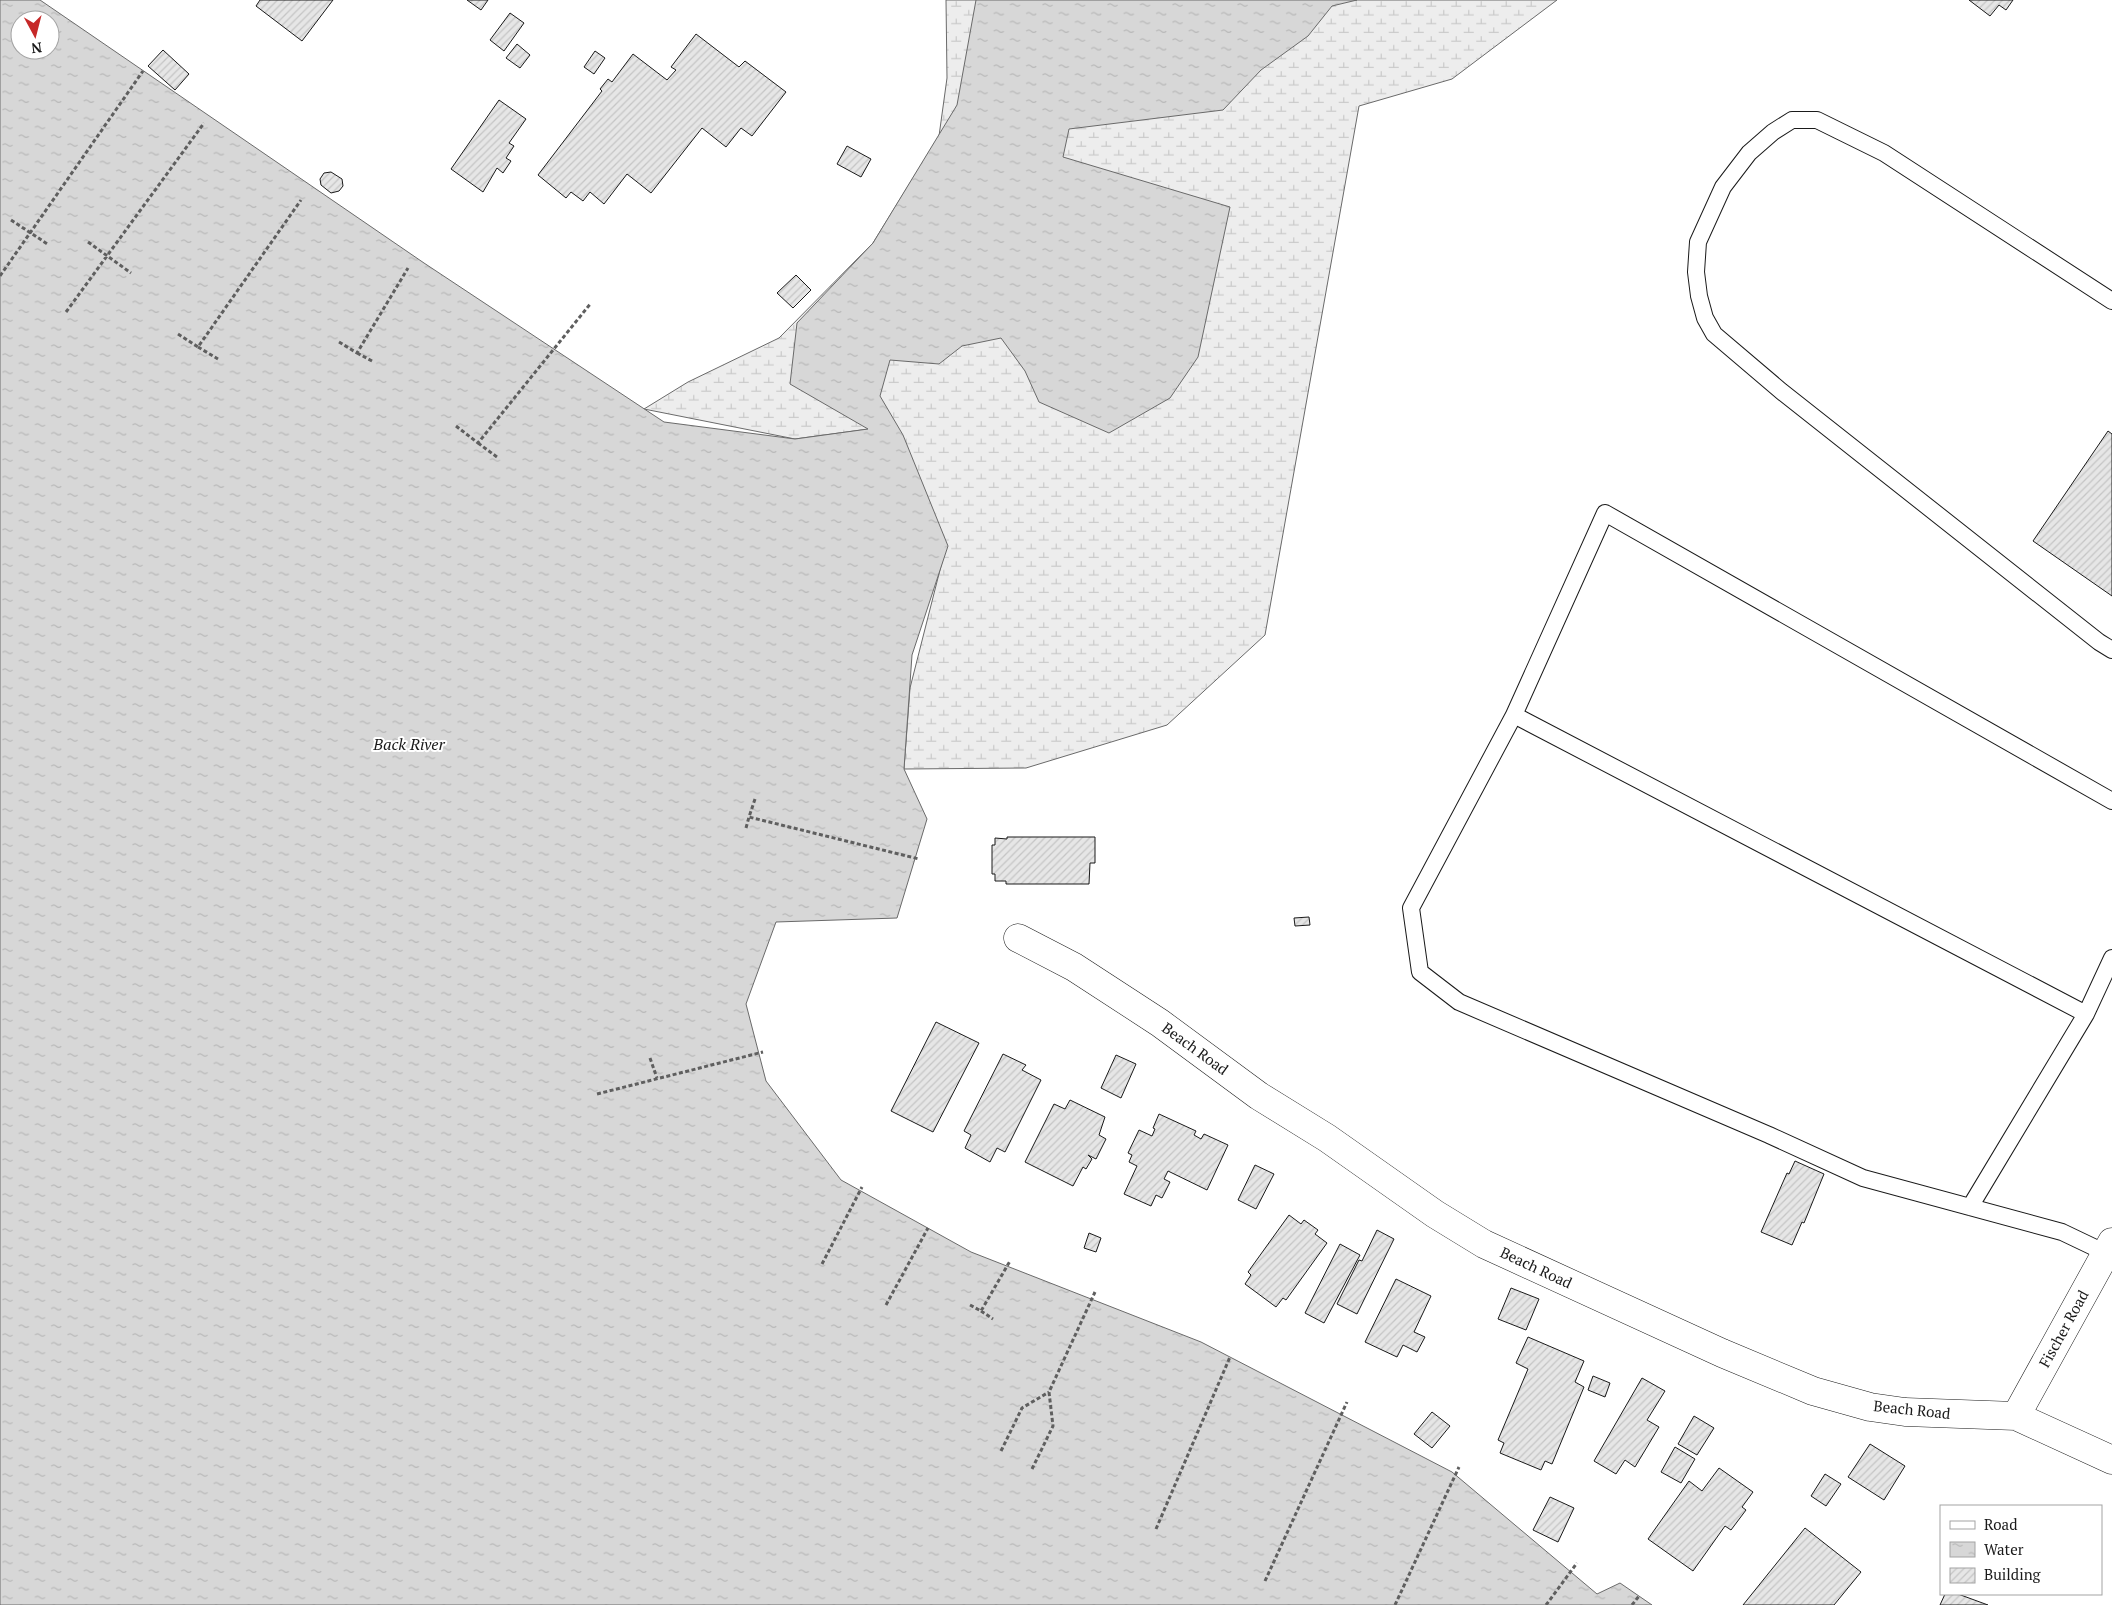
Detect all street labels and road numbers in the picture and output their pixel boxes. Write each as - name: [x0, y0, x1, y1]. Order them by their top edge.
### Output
- street label: Beach Road: [1158, 1017, 1233, 1079]
- street label: Beach Road: [1497, 1242, 1576, 1292]
- street label: Fischer Road: [2034, 1286, 2093, 1371]
- street label: Beach Road: [1873, 1395, 1952, 1423]

